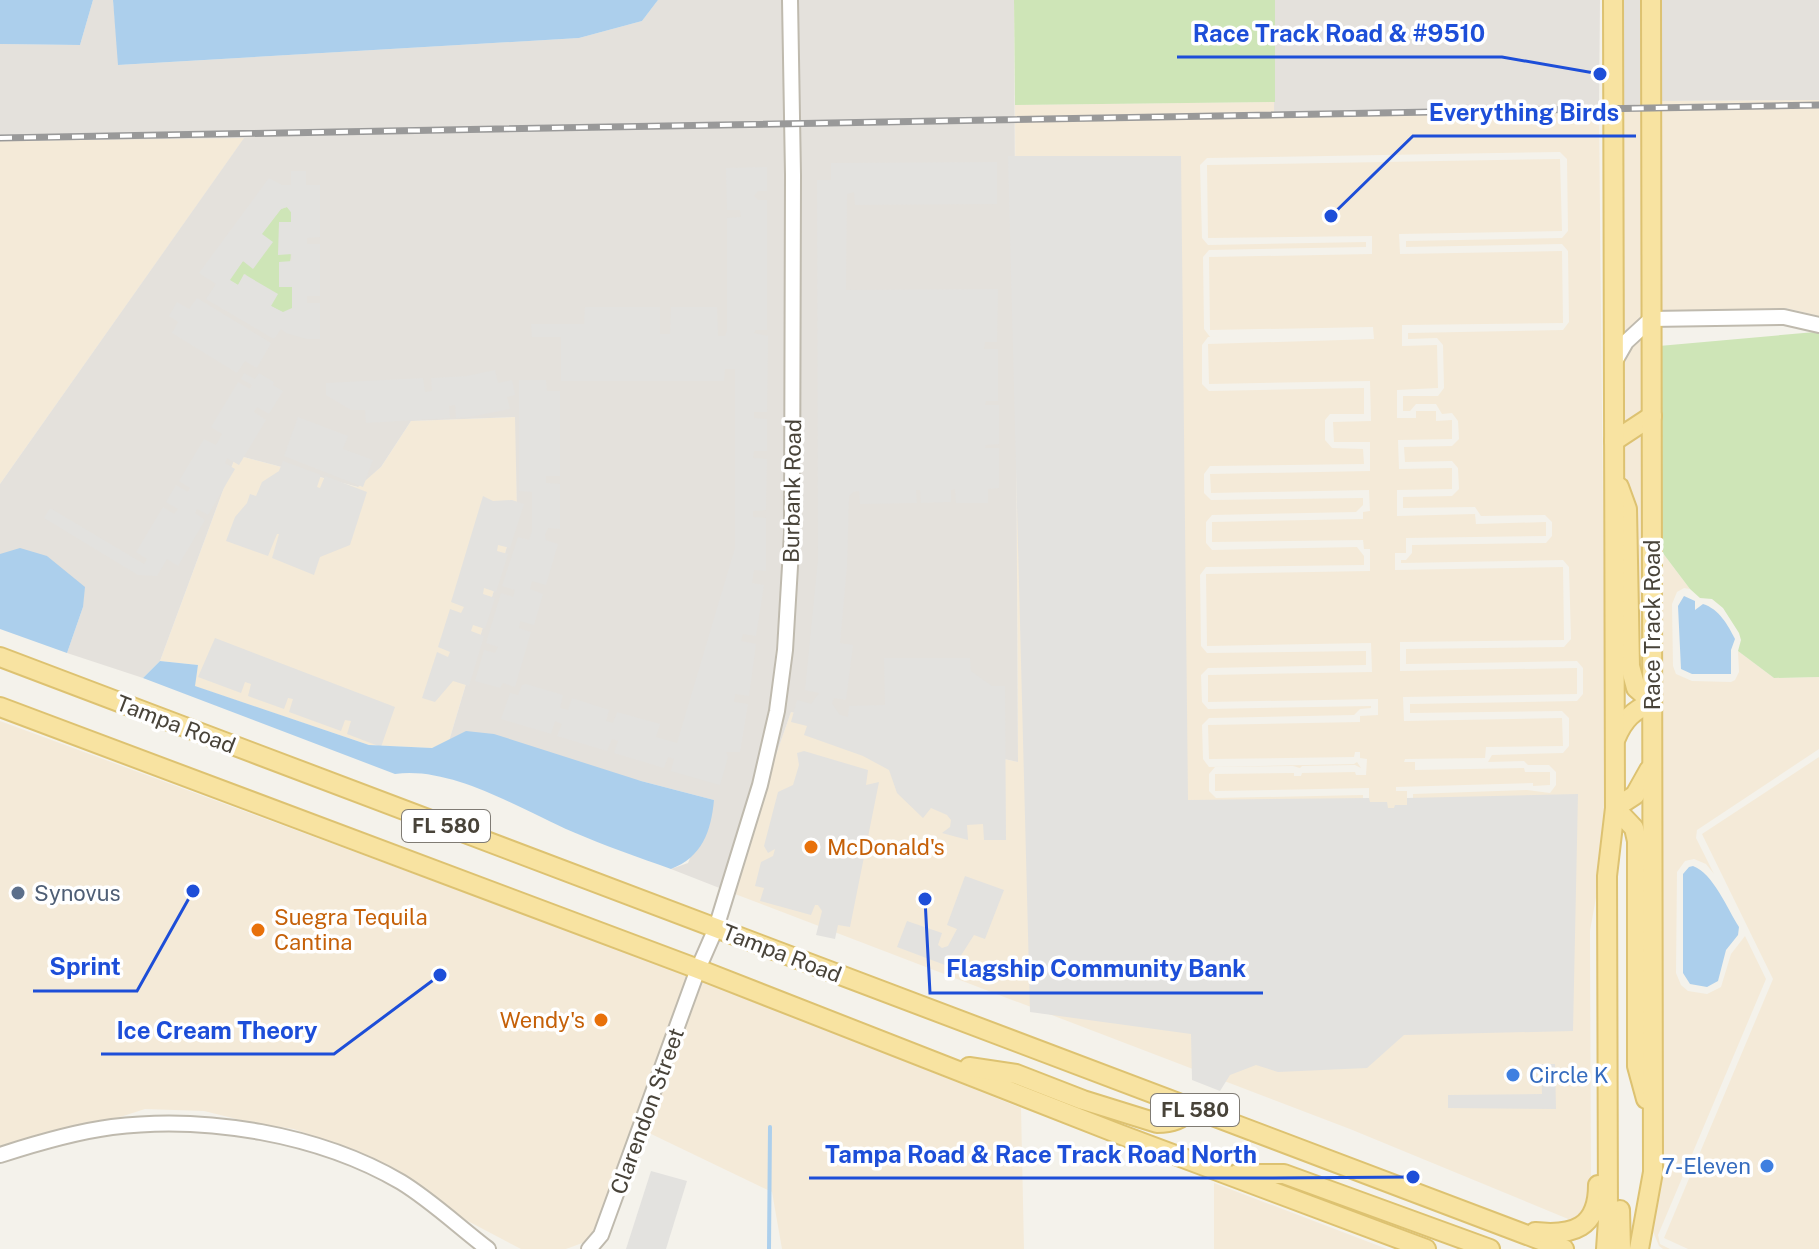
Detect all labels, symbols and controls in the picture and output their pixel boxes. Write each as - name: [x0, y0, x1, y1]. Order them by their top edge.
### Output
- callout: Race Track Road & #9510: [1177, 9, 1502, 57]
- text: Race Track Road & #9510: [1193, 19, 1485, 47]
- callout: Everything Birds: [1413, 88, 1636, 136]
- text: Everything Birds: [1429, 98, 1619, 126]
- street label: Burbank Road: [778, 419, 806, 563]
- street label: Race Track Road: [1639, 540, 1665, 710]
- street label: Tampa Road: [113, 689, 239, 759]
- road number: FL 580: [402, 810, 490, 842]
- place label: McDonald's: [827, 834, 945, 860]
- marker: McDonald's: [802, 838, 820, 856]
- place label: Synovus: [34, 880, 121, 906]
- marker: Synovus: [9, 884, 27, 902]
- place label: Suegra Tequila Cantina: [274, 904, 428, 955]
- street label: Tampa Road: [719, 918, 845, 988]
- marker: Suegra Tequila Cantina: [249, 921, 267, 939]
- callout: Sprint: [33, 943, 137, 991]
- callout: Flagship Community Bank: [930, 945, 1263, 993]
- text: Sprint: [49, 952, 121, 980]
- text: Flagship Community Bank: [946, 954, 1246, 982]
- callout: Ice Cream Theory: [101, 1006, 334, 1054]
- place label: Wendy's: [500, 1007, 585, 1033]
- marker: Wendy's: [592, 1011, 610, 1029]
- text: Ice Cream Theory: [117, 1016, 318, 1044]
- street label: Clarendon Street: [605, 1024, 689, 1198]
- place label: Circle K: [1529, 1062, 1609, 1088]
- marker: Circle K: [1504, 1066, 1522, 1084]
- road number: FL 580: [1151, 1094, 1239, 1126]
- callout: Tampa Road & Race Track Road North: [809, 1130, 1273, 1178]
- text: Tampa Road & Race Track Road North: [825, 1140, 1257, 1168]
- place label: 7-Eleven: [1662, 1153, 1751, 1179]
- marker: 7-Eleven: [1758, 1157, 1776, 1175]

